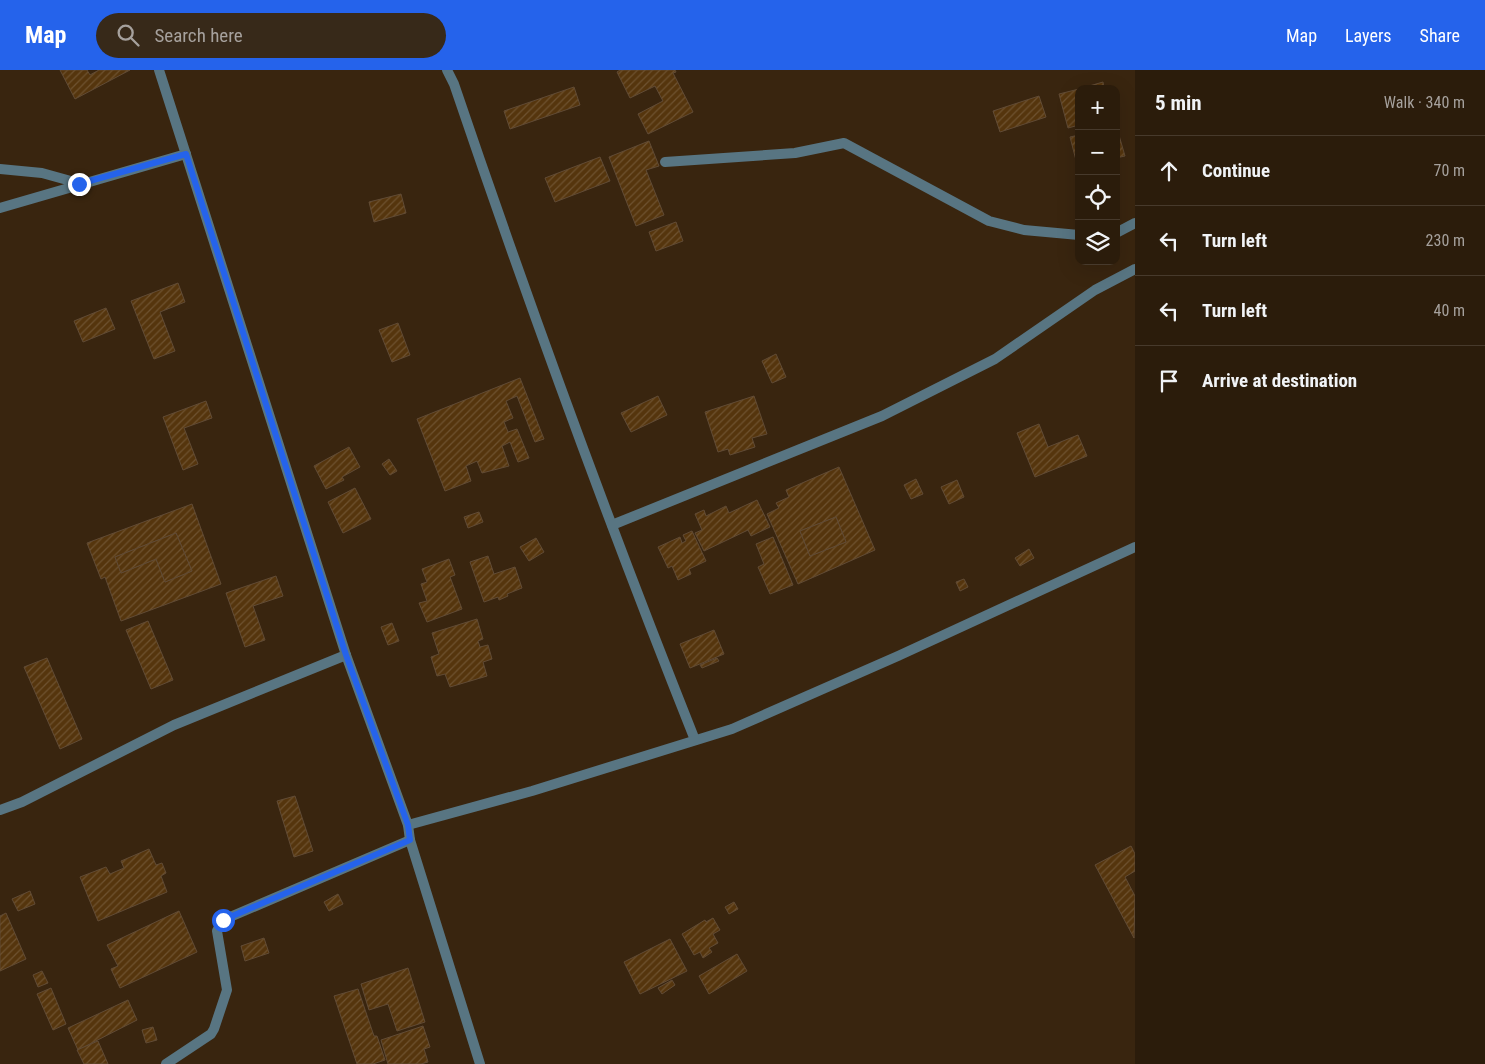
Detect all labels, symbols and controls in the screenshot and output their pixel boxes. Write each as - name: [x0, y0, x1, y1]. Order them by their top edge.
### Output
- search box: [96, 13, 446, 58]
- text: Map: [25, 21, 66, 49]
- icon: search: [114, 21, 142, 49]
- text: Search here: [154, 24, 243, 47]
- text: Map: [1286, 25, 1317, 46]
- text: Layers: [1345, 25, 1392, 46]
- text: Share: [1420, 25, 1460, 46]
- map controls: [1075, 85, 1120, 265]
- button: +: [1075, 85, 1120, 130]
- text: 5 min: [1155, 91, 1202, 115]
- text: Walk · 340 m: [1384, 93, 1465, 112]
- button: −: [1075, 130, 1120, 175]
- icon: ahead: [1155, 157, 1183, 185]
- text: Continue: [1202, 159, 1270, 182]
- text: 70 m: [1433, 161, 1465, 180]
- route end: [68, 173, 91, 196]
- button: locate: [1075, 175, 1120, 220]
- button: layers: [1075, 220, 1120, 265]
- icon: left: [1155, 227, 1183, 255]
- text: Turn left: [1202, 229, 1267, 252]
- text: 230 m: [1426, 231, 1465, 250]
- icon: left: [1155, 297, 1183, 325]
- text: Turn left: [1202, 299, 1267, 322]
- text: 40 m: [1433, 301, 1465, 320]
- icon: arrive: [1155, 367, 1183, 395]
- text: Arrive at destination: [1202, 369, 1357, 392]
- route start: [212, 909, 235, 932]

